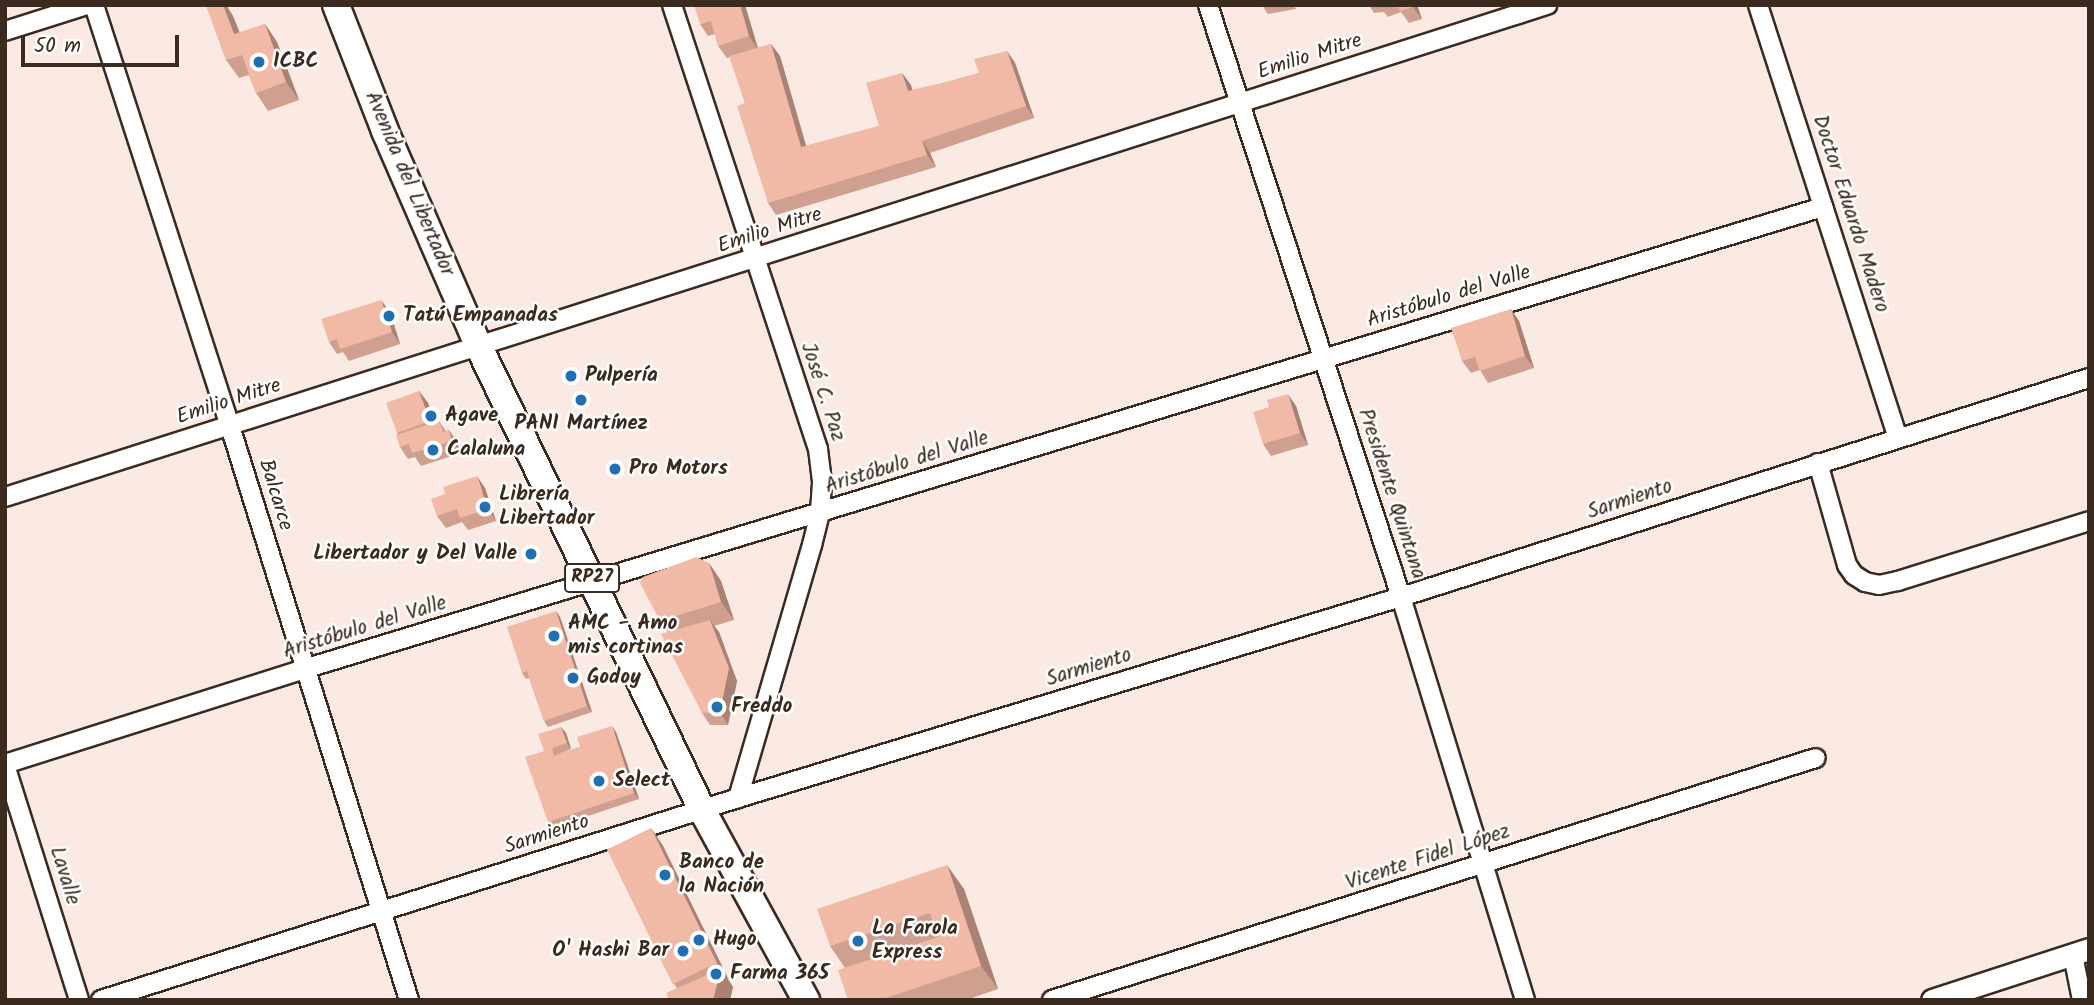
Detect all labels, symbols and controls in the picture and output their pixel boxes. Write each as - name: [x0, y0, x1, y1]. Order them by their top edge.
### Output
- scale bar: [24, 21, 182, 65]
- street label: Emilio Mitre: [1255, 28, 1365, 86]
- text: 50 m: [34, 30, 81, 63]
- place label: ICBC: [273, 49, 319, 75]
- marker: ICBC: [251, 54, 267, 70]
- street label: Avenida del Libertador: [359, 88, 459, 280]
- street label: Doctor Eduardo Madero: [1806, 112, 1894, 316]
- street label: Emilio Mitre: [715, 202, 825, 260]
- street label: Aristóbulo del Valle: [1364, 260, 1534, 334]
- place label: Tatú Empanadas: [403, 303, 558, 329]
- marker: Tatú Empanadas: [381, 308, 397, 324]
- street label: José C. Paz: [794, 339, 850, 445]
- place label: Pulpería: [585, 363, 658, 389]
- marker: Pulpería: [563, 368, 579, 384]
- street label: Emilio Mitre: [174, 373, 284, 431]
- marker: PANI Martínez: [573, 392, 589, 408]
- place label: Agave: [445, 403, 498, 429]
- street label: Presidente Quintana: [1352, 406, 1430, 582]
- marker: Agave: [423, 408, 439, 424]
- place label: PANI Martínez: [514, 411, 648, 437]
- street label: Aristóbulo del Valle: [822, 426, 992, 500]
- place label: Calaluna: [447, 437, 525, 463]
- marker: Calaluna: [425, 442, 441, 458]
- street label: Balcarce: [252, 456, 298, 534]
- place label: Pro Motors: [629, 456, 728, 482]
- marker: Pro Motors: [607, 461, 623, 477]
- street label: Sarmiento: [1584, 474, 1676, 526]
- place label: Librería Libertador: [499, 482, 594, 532]
- marker: Librería Libertador: [477, 499, 493, 515]
- place label: Libertador y Del Valle: [313, 541, 517, 567]
- marker: Libertador y Del Valle: [523, 546, 539, 562]
- road number: RP27: [564, 562, 620, 594]
- street label: Aristóbulo del Valle: [280, 591, 450, 665]
- place label: AMC - Amo mis cortinas: [568, 611, 683, 661]
- marker: AMC - Amo mis cortinas: [546, 628, 562, 644]
- street label: Sarmiento: [1043, 643, 1135, 693]
- place label: Godoy: [587, 665, 641, 691]
- marker: Godoy: [565, 670, 581, 686]
- place label: Freddo: [731, 694, 792, 720]
- marker: Freddo: [709, 699, 725, 715]
- place label: Select: [613, 768, 670, 794]
- marker: Select: [591, 773, 607, 789]
- street label: Sarmiento: [501, 809, 593, 861]
- street label: Vicente Fidel López: [1343, 820, 1513, 896]
- street label: Lavalle: [43, 844, 85, 908]
- place label: Banco de la Nación: [679, 850, 764, 900]
- marker: Banco de la Nación: [657, 867, 673, 883]
- place label: La Farola Express: [872, 916, 958, 966]
- place label: Hugo: [713, 927, 757, 953]
- marker: Hugo: [691, 932, 707, 948]
- marker: La Farola Express: [850, 933, 866, 949]
- place label: O' Hashi Bar: [552, 938, 669, 964]
- marker: O' Hashi Bar: [675, 943, 691, 959]
- place label: Farma 365: [730, 961, 829, 987]
- marker: Farma 365: [708, 966, 724, 982]

